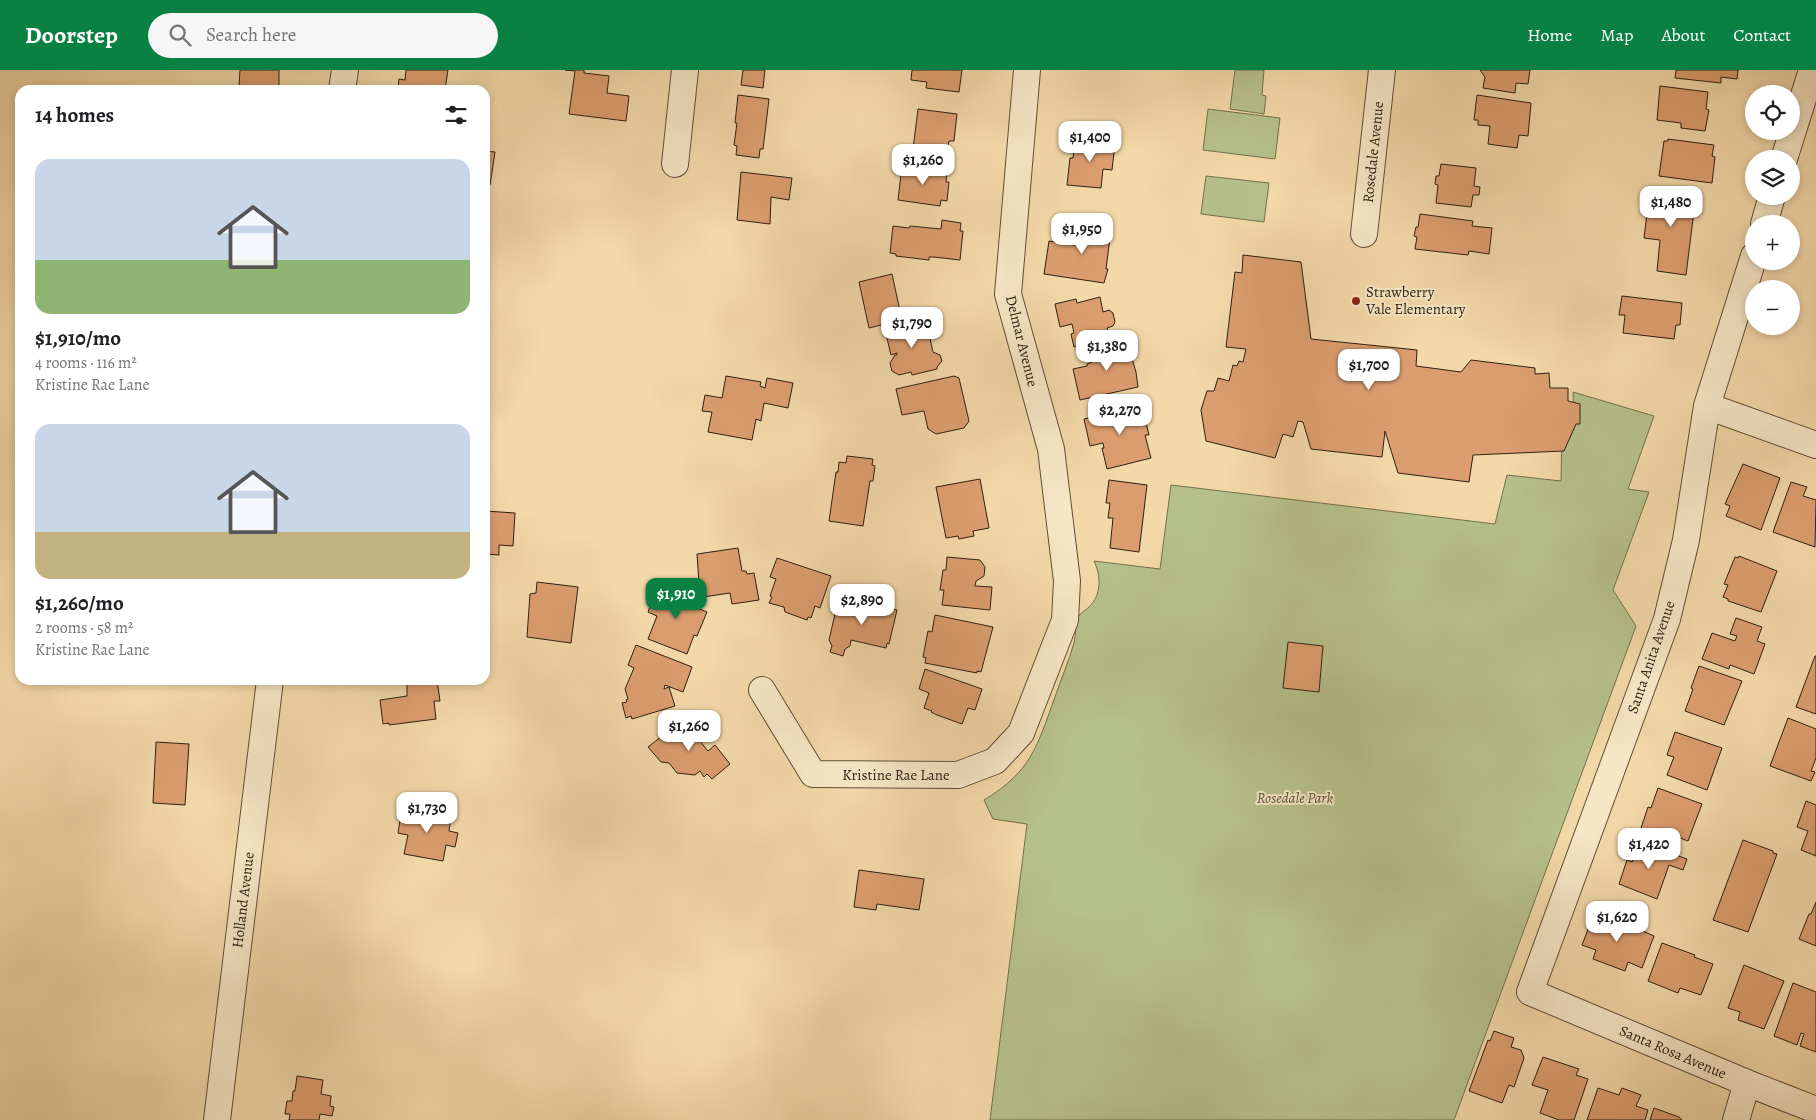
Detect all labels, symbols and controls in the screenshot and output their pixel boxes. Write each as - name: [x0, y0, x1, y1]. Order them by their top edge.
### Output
- search box: [148, 13, 498, 58]
- text: Doorstep: [25, 19, 118, 51]
- icon: search: [166, 21, 194, 49]
- text: Search here: [206, 22, 296, 48]
- text: Home: [1527, 23, 1572, 47]
- text: Map: [1600, 23, 1633, 47]
- text: About: [1661, 23, 1705, 47]
- text: Contact: [1733, 23, 1791, 47]
- map controls: [1745, 85, 1800, 335]
- button: locate: [1745, 85, 1800, 140]
- street label: Rosedale Avenue: [1358, 100, 1388, 204]
- text: 14 homes: [35, 101, 114, 129]
- icon: filters: [442, 101, 470, 129]
- pin: $1,400: [1049, 121, 1131, 163]
- text: $1,400: [1069, 126, 1111, 148]
- pin: $1,260: [882, 144, 964, 186]
- text: $1,260: [903, 149, 943, 171]
- button: layers: [1745, 150, 1800, 205]
- pin: $1,480: [1630, 186, 1712, 228]
- text: $1,480: [1651, 191, 1691, 213]
- icon: home: [208, 192, 298, 282]
- pin: $1,950: [1041, 212, 1123, 255]
- button: +: [1745, 215, 1800, 270]
- text: $1,950: [1062, 218, 1102, 240]
- button: −: [1745, 280, 1800, 335]
- place label: Strawberry Vale Elementary: [1365, 282, 1466, 319]
- street label: Delmar Avenue: [1001, 293, 1043, 389]
- marker: Strawberry Vale Elementary: [1350, 295, 1362, 307]
- pin: $1,790: [871, 306, 953, 349]
- text: $1,790: [892, 312, 932, 334]
- text: $1,910/mo: [35, 324, 121, 352]
- pin: $1,380: [1066, 330, 1148, 372]
- text: $1,380: [1087, 335, 1127, 357]
- pin: $1,700: [1328, 348, 1410, 391]
- text: 4 rooms · 116 m²: [35, 352, 137, 374]
- text: $1,700: [1349, 354, 1389, 376]
- text: Kristine Rae Lane: [35, 374, 150, 396]
- pin: $2,270: [1079, 394, 1161, 436]
- text: $2,270: [1099, 399, 1141, 421]
- icon: home: [208, 457, 298, 547]
- pin: $1,910: [635, 578, 717, 620]
- text: $1,910: [657, 583, 695, 605]
- pin: $2,890: [821, 584, 903, 626]
- text: $1,260/mo: [35, 589, 124, 617]
- text: $2,890: [841, 589, 883, 611]
- street label: Santa Anita Avenue: [1622, 598, 1680, 716]
- text: 2 rooms · 58 m²: [35, 617, 133, 639]
- text: Kristine Rae Lane: [35, 639, 150, 661]
- pin: $1,260: [648, 710, 730, 752]
- text: $1,260: [669, 715, 709, 737]
- street label: Kristine Rae Lane: [842, 765, 950, 785]
- park label: Rosedale Park: [1257, 788, 1334, 808]
- pin: $1,730: [386, 792, 468, 834]
- text: $1,730: [407, 797, 447, 819]
- pin: $1,420: [1608, 828, 1690, 870]
- text: $1,420: [1629, 833, 1669, 855]
- street label: Holland Avenue: [227, 851, 259, 949]
- pin: $1,620: [1576, 900, 1658, 943]
- text: $1,620: [1597, 906, 1637, 928]
- street label: Santa Rosa Avenue: [1616, 1020, 1730, 1084]

